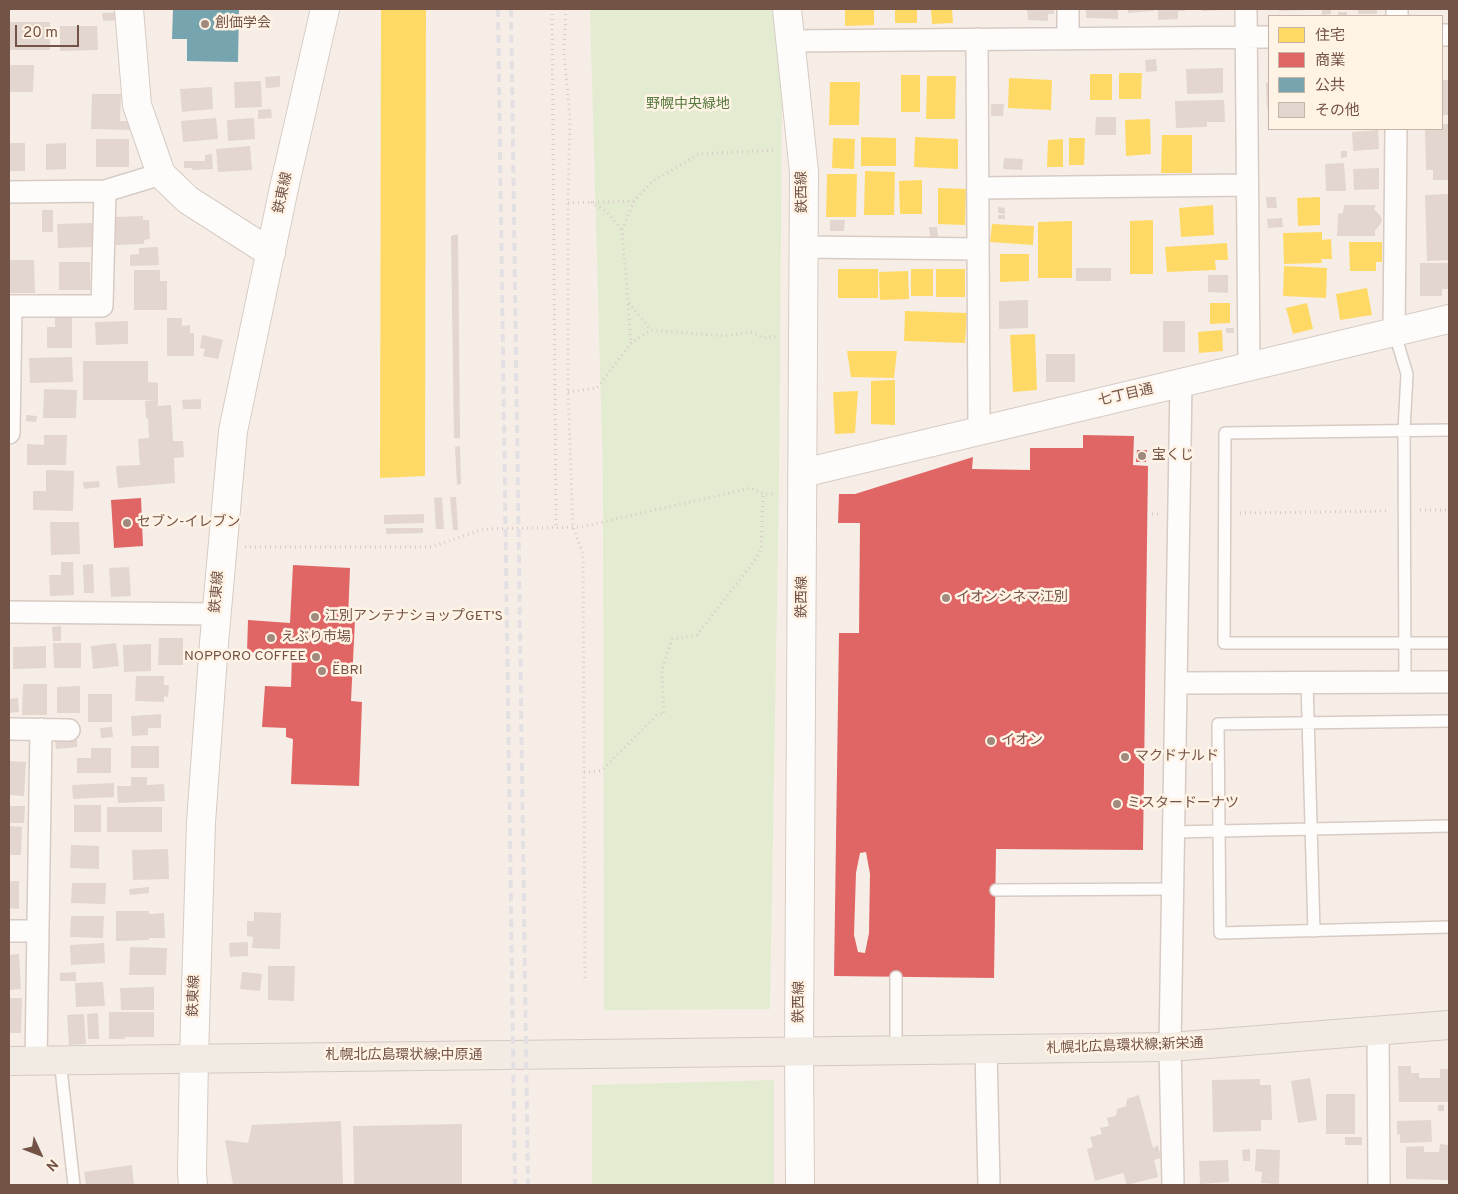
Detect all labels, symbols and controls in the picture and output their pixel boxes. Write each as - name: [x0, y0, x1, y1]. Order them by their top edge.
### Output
- scale bar: [18, 15, 81, 47]
- legend: [1268, 15, 1443, 130]
- place label: 創価学会: [215, 16, 271, 32]
- marker: 創価学会: [199, 18, 211, 30]
- text: 20 m: [23, 24, 58, 43]
- text: 住宅: [1315, 27, 1345, 46]
- text: 商業: [1315, 52, 1345, 71]
- text: 公共: [1315, 77, 1345, 96]
- park label: 野幌中央緑地: [646, 97, 730, 113]
- text: その他: [1315, 102, 1360, 121]
- street label: 鉄東線: [271, 171, 297, 215]
- street label: 鉄西線: [794, 171, 812, 213]
- street label: 七丁目通: [1097, 382, 1155, 410]
- place label: 宝くじ: [1152, 448, 1194, 464]
- marker: 宝くじ: [1136, 450, 1148, 462]
- place label: セブン-イレブン: [137, 515, 241, 531]
- marker: セブン-イレブン: [121, 517, 133, 529]
- street label: 鉄東線: [208, 570, 228, 614]
- street label: 鉄西線: [795, 576, 811, 618]
- place label: イオンシネマ江別: [956, 590, 1068, 606]
- marker: イオンシネマ江別: [940, 592, 952, 604]
- place label: 江別アンテナショップGET’S: [325, 609, 503, 625]
- marker: 江別アンテナショップGET’S: [309, 611, 321, 623]
- place label: えぶり市場: [281, 630, 351, 646]
- marker: えぶり市場: [265, 632, 277, 644]
- place label: NOPPORO COFFEE: [184, 649, 306, 665]
- marker: NOPPORO COFFEE: [310, 651, 322, 663]
- place label: ËBRI: [332, 663, 363, 679]
- marker: ËBRI: [316, 665, 328, 677]
- place label: イオン: [1001, 733, 1043, 749]
- marker: イオン: [985, 735, 997, 747]
- place label: マクドナルド: [1135, 749, 1219, 765]
- marker: マクドナルド: [1119, 751, 1131, 763]
- place label: ミスタードーナツ: [1127, 796, 1239, 812]
- marker: ミスタードーナツ: [1111, 798, 1123, 810]
- street label: 鉄東線: [186, 975, 204, 1017]
- street label: 鉄西線: [792, 981, 808, 1023]
- street label: 札幌北広島環状線;新栄通: [1046, 1036, 1204, 1058]
- street label: 札幌北広島環状線;中原通: [325, 1048, 483, 1064]
- north arrow: [15, 1129, 65, 1179]
- text: N: [42, 1155, 61, 1174]

